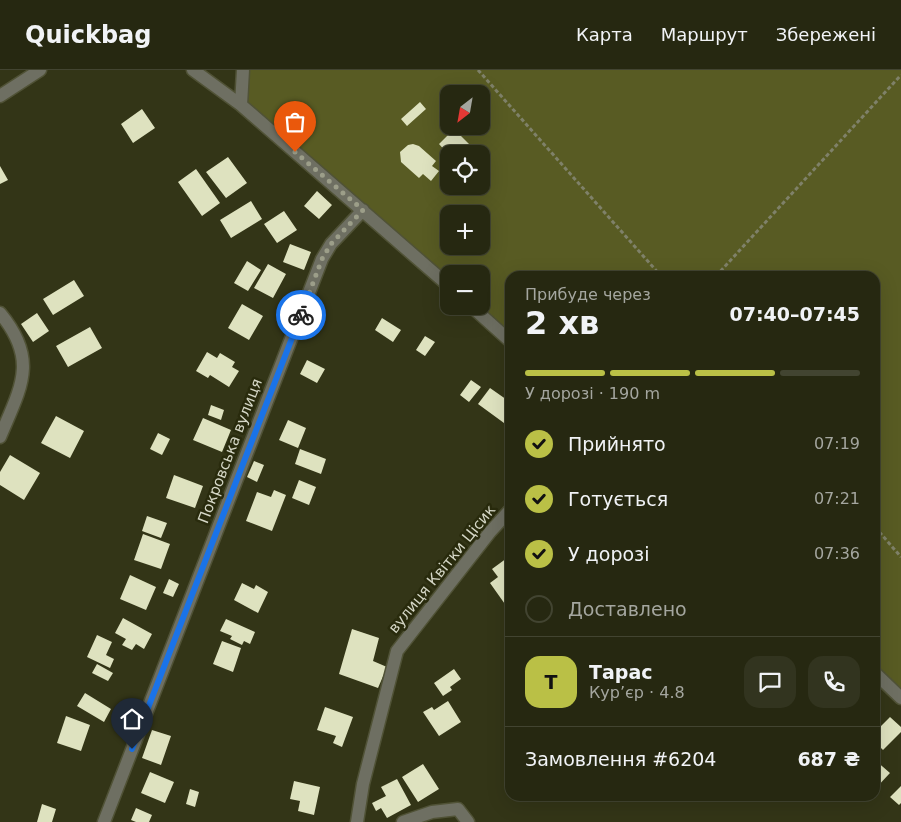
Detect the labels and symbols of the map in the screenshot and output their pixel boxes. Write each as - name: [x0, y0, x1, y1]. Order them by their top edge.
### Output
- north arrow: [440, 85, 490, 135]
- pin: [274, 101, 316, 152]
- courier: [276, 290, 326, 340]
- street label: Покровська вулиця: [194, 376, 266, 526]
- street label: вулиця Квітки Цісик: [385, 501, 499, 637]
- pin: [111, 698, 153, 749]

